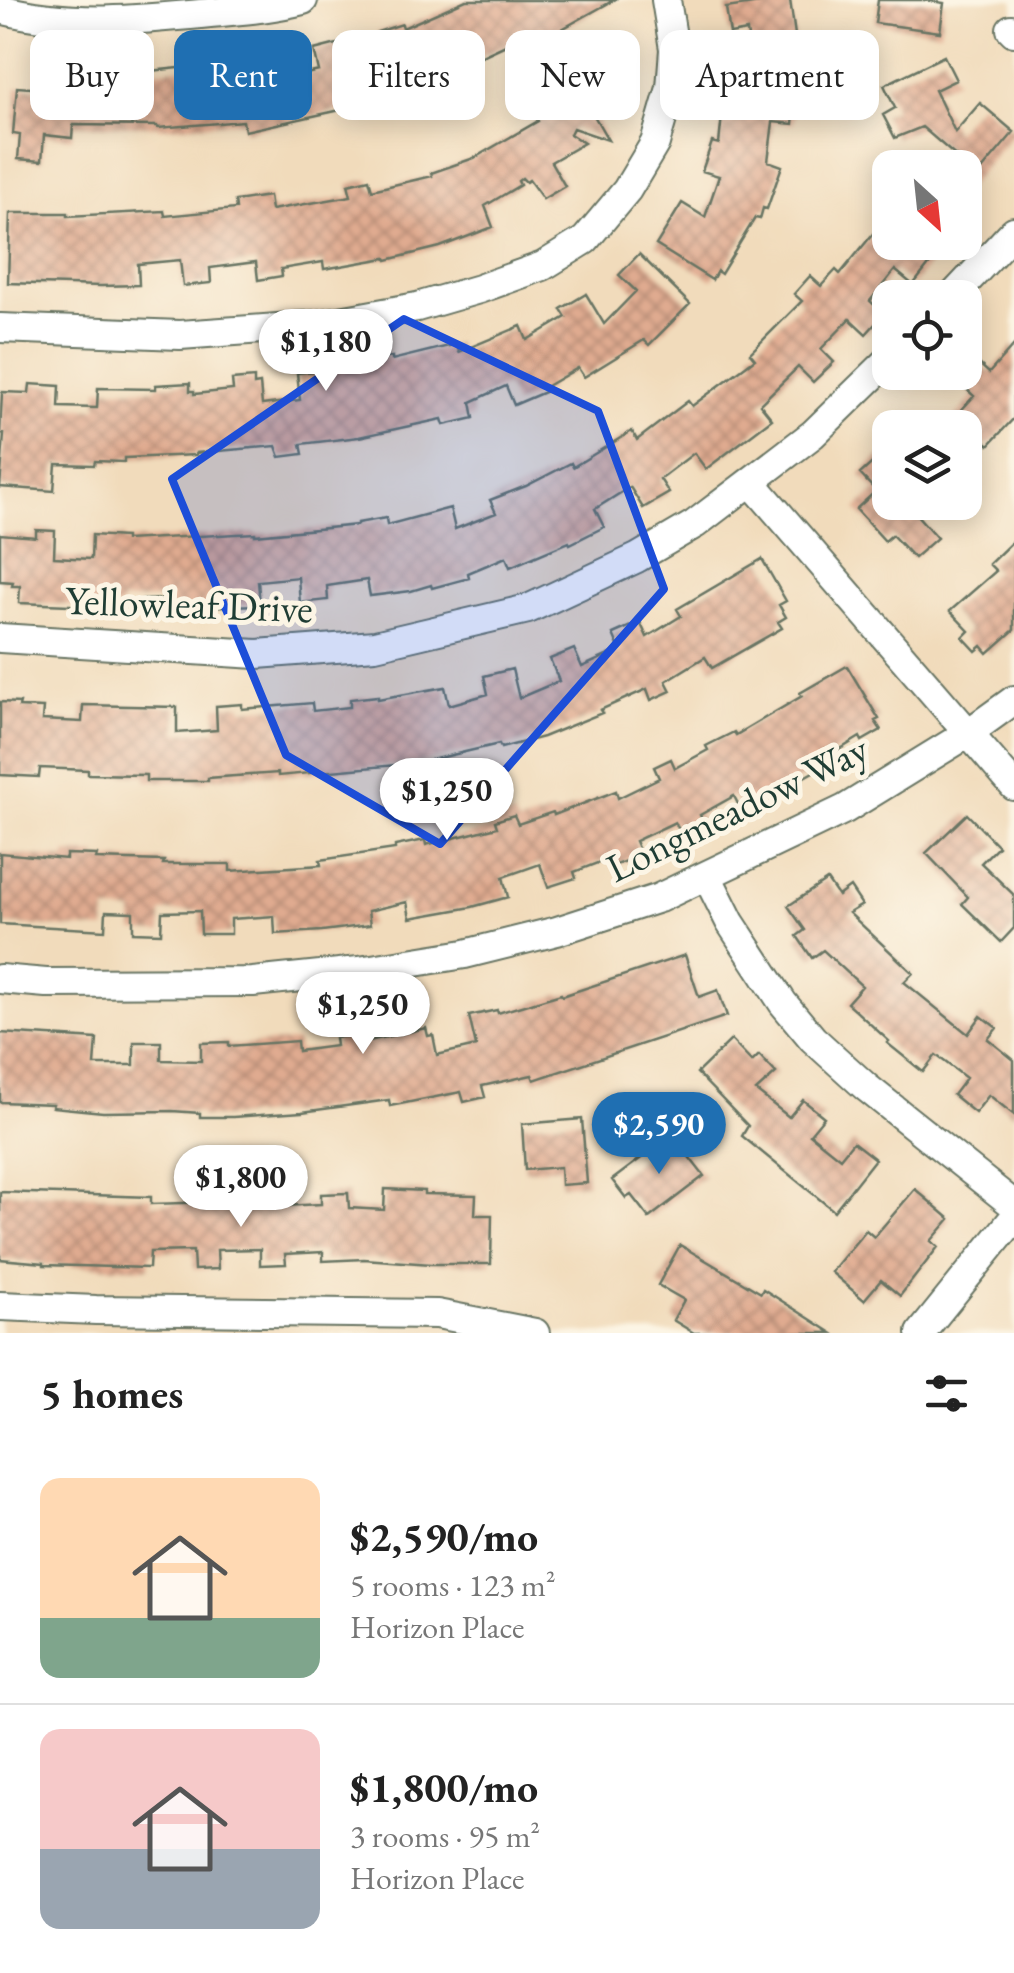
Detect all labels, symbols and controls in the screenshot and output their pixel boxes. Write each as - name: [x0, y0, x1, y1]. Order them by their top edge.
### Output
- chip: Buy: [30, 30, 154, 120]
- chip: Rent: [174, 30, 312, 120]
- chip: Filters: [332, 30, 485, 120]
- chip: New: [505, 30, 640, 120]
- chip: Apartment: [660, 30, 879, 120]
- north arrow: [872, 150, 982, 260]
- map controls: [872, 150, 982, 520]
- button: locate: [872, 280, 982, 390]
- pin: $1,180: [245, 309, 407, 394]
- text: $1,180: [281, 320, 371, 362]
- button: layers: [872, 410, 982, 520]
- street label: Yellowleaf Drive: [64, 574, 314, 634]
- street label: Longmeadow Way: [598, 722, 877, 894]
- pin: $1,250: [366, 758, 528, 843]
- text: $1,250: [402, 769, 492, 811]
- pin: $1,250: [282, 972, 444, 1057]
- text: $1,250: [318, 983, 408, 1025]
- pin: $2,590: [578, 1092, 740, 1177]
- text: $2,590: [614, 1103, 704, 1145]
- pin: $1,800: [160, 1145, 322, 1230]
- text: $1,800: [196, 1156, 286, 1198]
- text: 5 homes: [40, 1366, 183, 1421]
- icon: filters: [919, 1366, 974, 1421]
- text: $2,590/mo: [350, 1509, 538, 1564]
- icon: home: [120, 1518, 240, 1638]
- text: 5 rooms · 123 m²: [350, 1564, 556, 1606]
- text: Horizon Place: [350, 1606, 524, 1648]
- text: $1,800/mo: [350, 1760, 538, 1815]
- icon: home: [120, 1769, 240, 1889]
- text: 3 rooms · 95 m²: [350, 1815, 540, 1857]
- text: Horizon Place: [350, 1857, 524, 1899]

